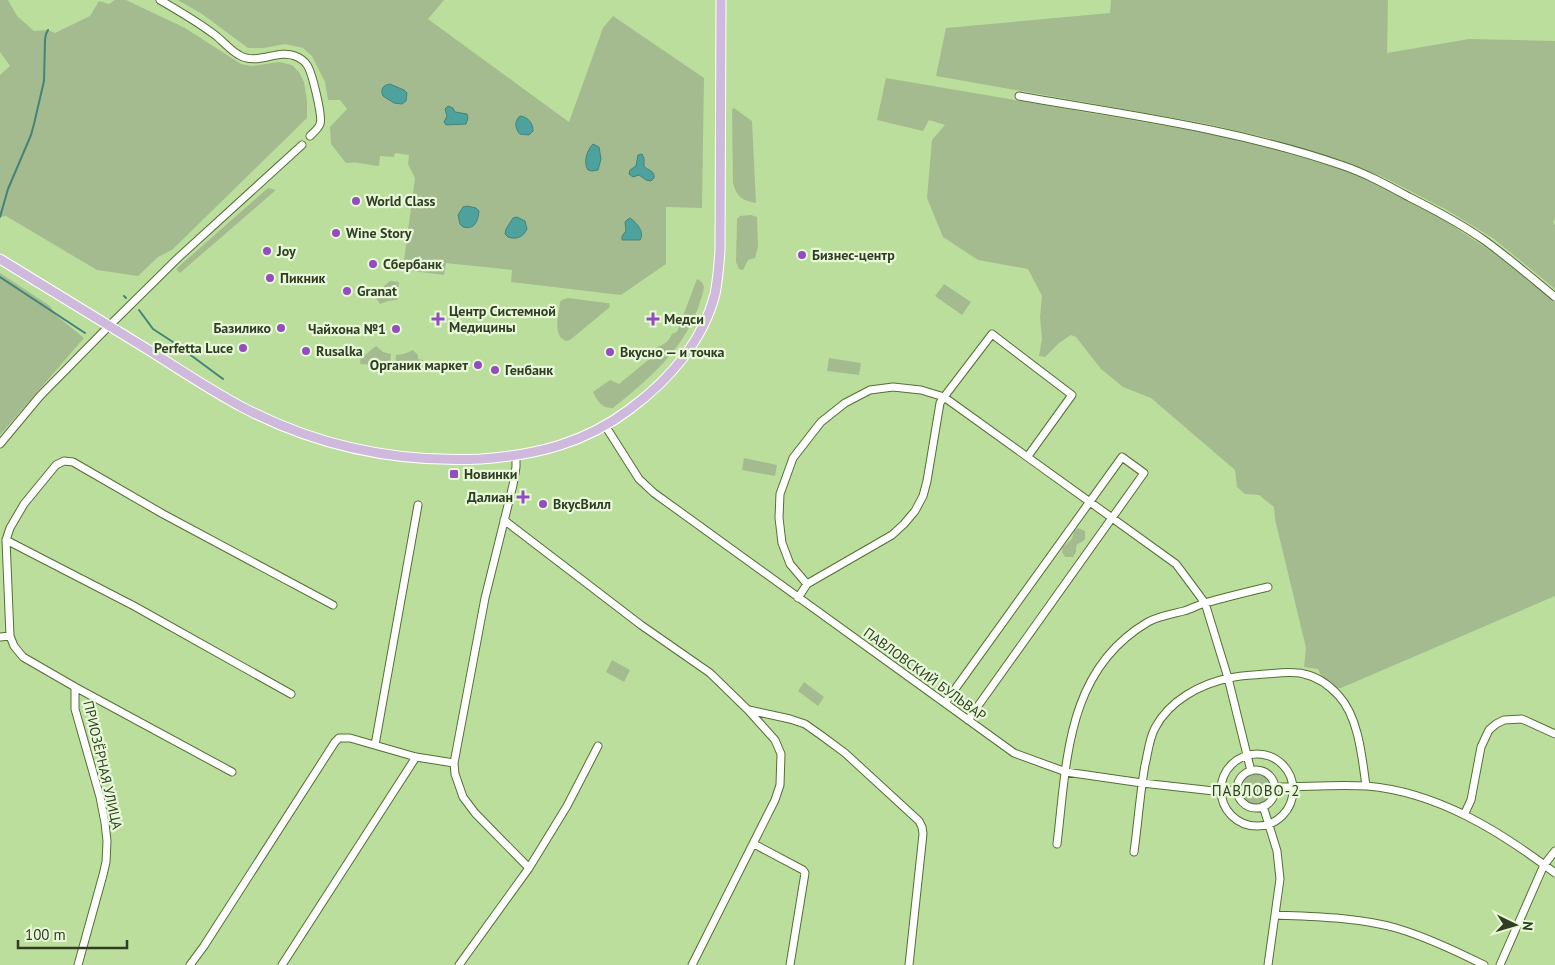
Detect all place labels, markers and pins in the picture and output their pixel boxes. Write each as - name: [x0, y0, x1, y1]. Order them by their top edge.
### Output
- place label: World Class: [366, 192, 436, 210]
- marker: World Class: [350, 195, 362, 207]
- place label: Wine Story: [346, 224, 412, 242]
- marker: Wine Story: [330, 227, 342, 239]
- place label: Joy: [276, 242, 296, 260]
- marker: Joy: [261, 245, 273, 257]
- place label: Бизнес-центр: [812, 246, 895, 264]
- marker: Бизнес-центр: [796, 249, 808, 261]
- place label: Сбербанк: [383, 255, 442, 273]
- marker: Сбербанк: [367, 258, 379, 270]
- place label: Пикник: [280, 269, 326, 287]
- marker: Пикник: [264, 272, 276, 284]
- place label: Granat: [357, 282, 397, 300]
- marker: Granat: [341, 285, 353, 297]
- place label: Центр Системной Медицины: [449, 302, 556, 336]
- place label: Медси: [664, 310, 704, 328]
- marker: Центр Системной Медицины: [431, 312, 445, 326]
- marker: Медси: [646, 312, 660, 326]
- place label: Базилико: [213, 319, 271, 337]
- place label: Чайхона №1: [308, 320, 386, 338]
- marker: Базилико: [275, 322, 287, 334]
- marker: Чайхона №1: [390, 323, 402, 335]
- place label: Perfetta Luce: [154, 339, 233, 357]
- marker: Perfetta Luce: [237, 342, 249, 354]
- place label: Rusalka: [316, 342, 363, 360]
- place label: Вкусно — и точка: [620, 343, 725, 361]
- marker: Rusalka: [300, 345, 312, 357]
- marker: Вкусно — и точка: [604, 346, 616, 358]
- place label: Органик маркет: [370, 356, 468, 374]
- marker: Органик маркет: [472, 359, 484, 371]
- place label: Генбанк: [505, 361, 553, 379]
- marker: Генбанк: [489, 364, 501, 376]
- place label: Новинки: [464, 465, 517, 483]
- marker: Новинки: [448, 468, 460, 480]
- place label: Далиан: [467, 488, 513, 506]
- marker: Далиан: [517, 491, 529, 503]
- place label: ВкусВилл: [553, 495, 611, 513]
- marker: ВкусВилл: [537, 498, 549, 510]

